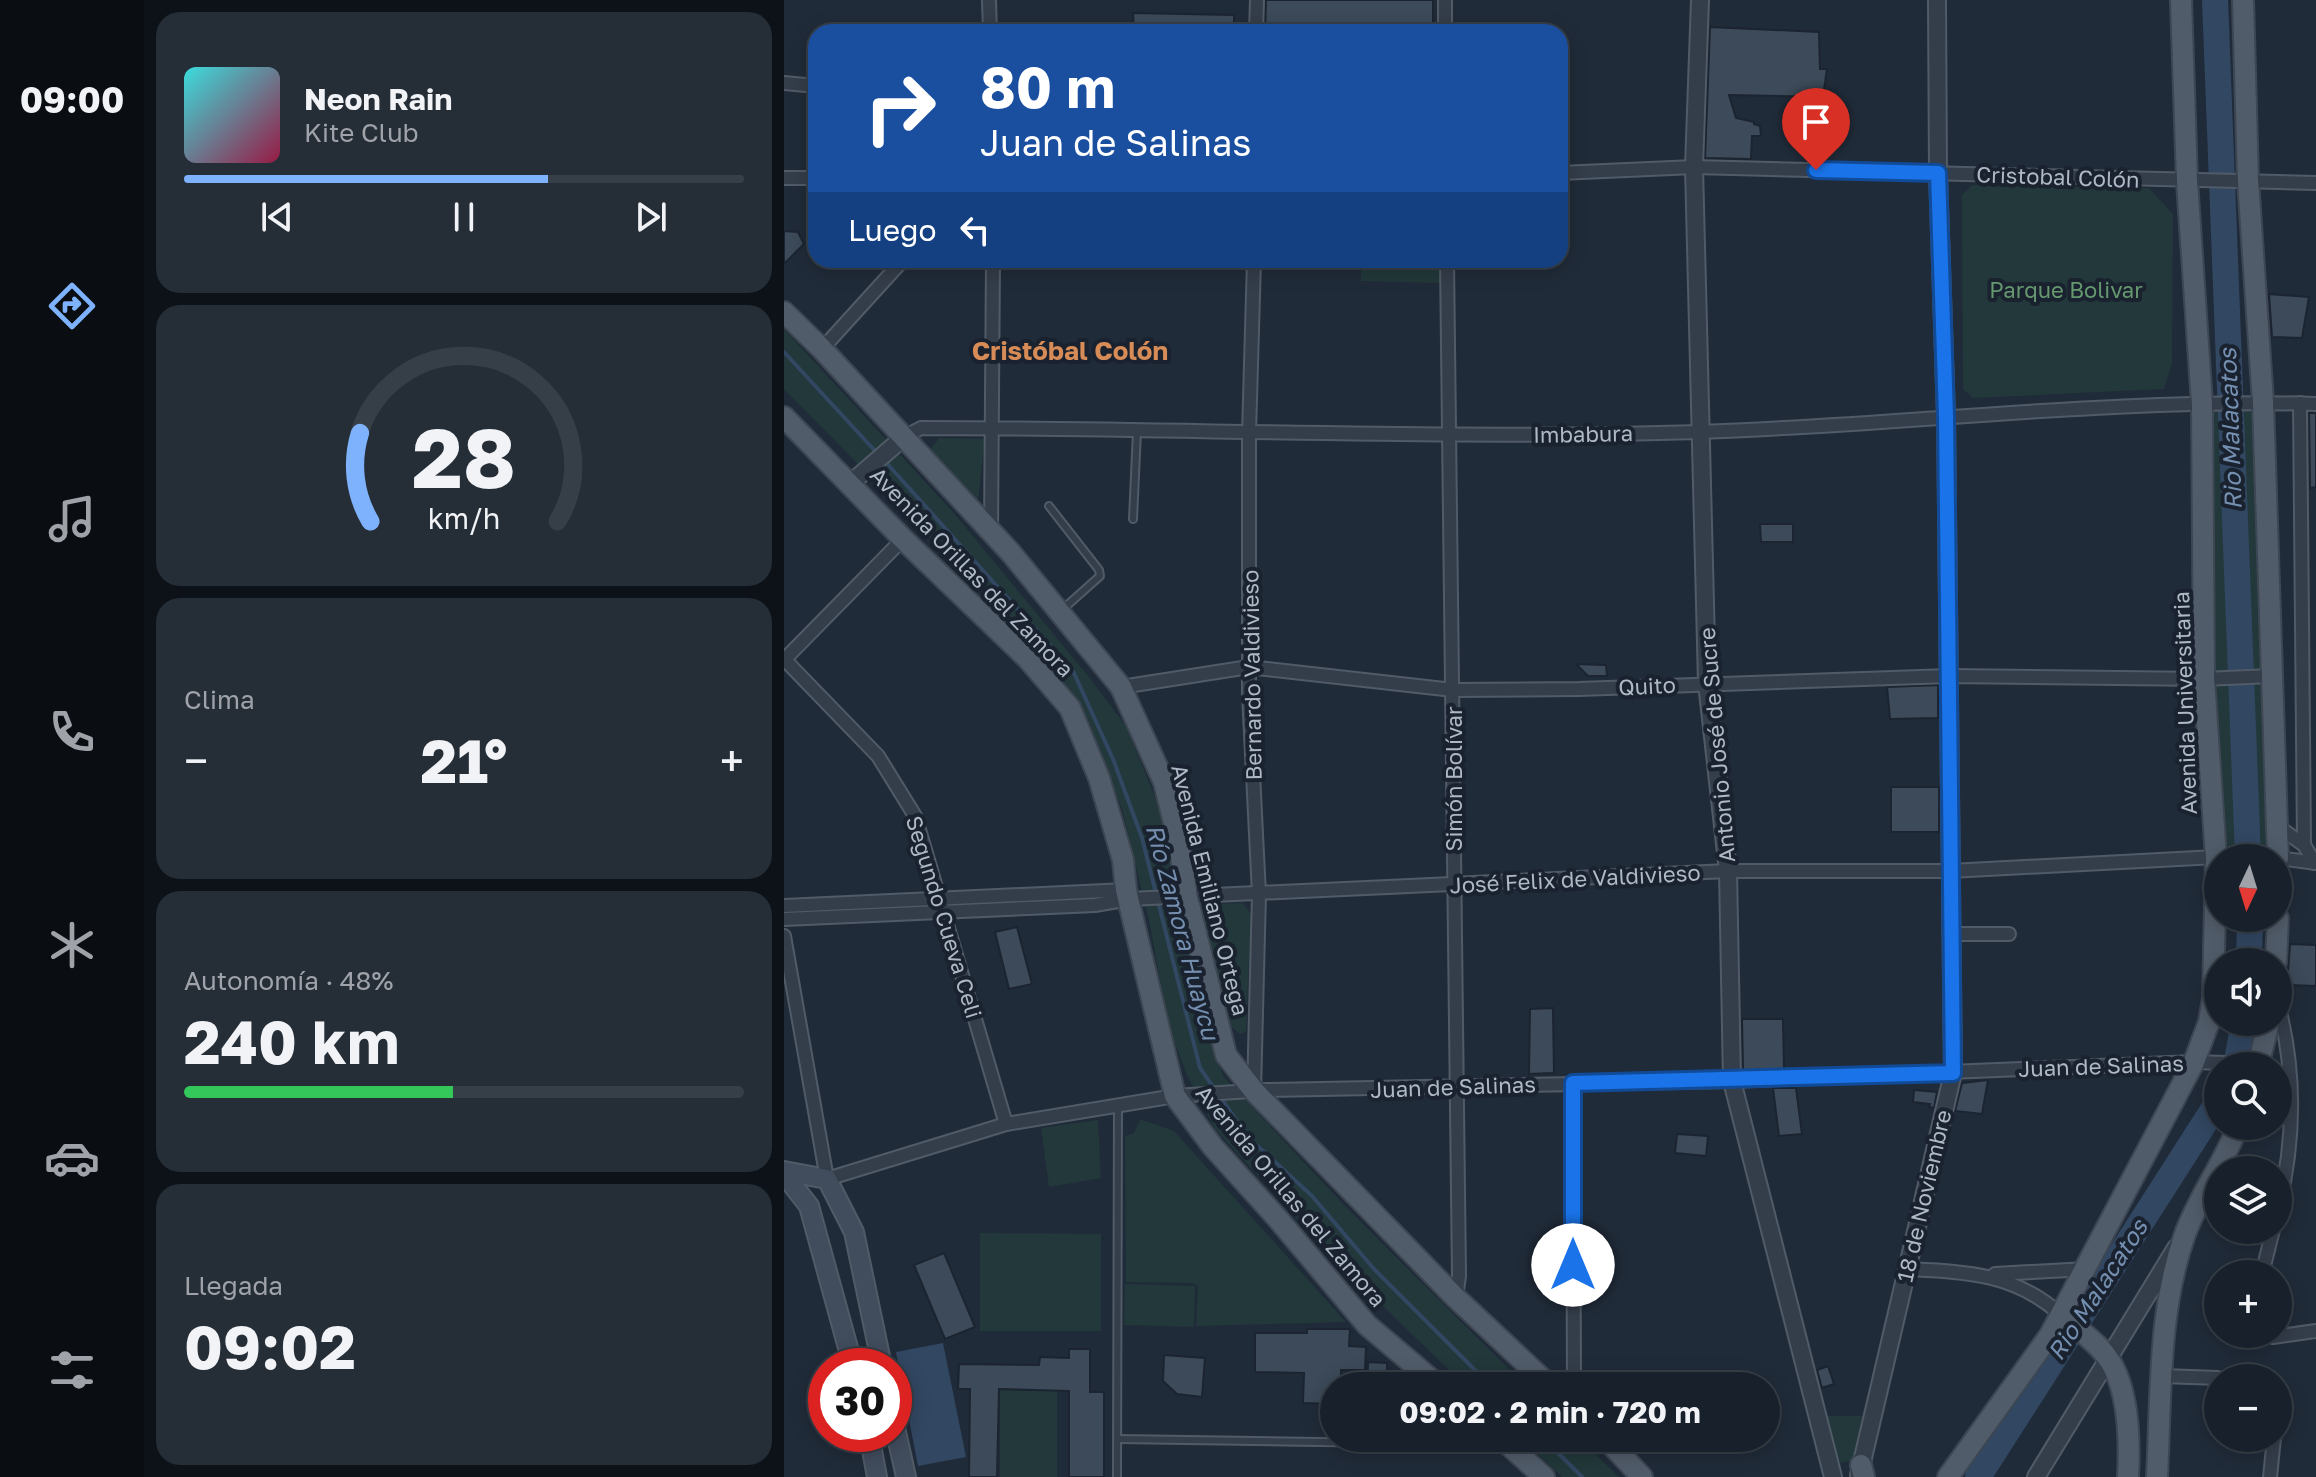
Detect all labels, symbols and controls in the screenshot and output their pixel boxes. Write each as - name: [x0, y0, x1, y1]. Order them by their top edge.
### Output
- text: 80 m: [980, 53, 1115, 120]
- icon: right: [848, 56, 952, 160]
- text: 09:00: [20, 78, 124, 121]
- text: Neon Rain: [304, 81, 452, 117]
- pin: [1782, 88, 1850, 170]
- icon: arrive: [1794, 100, 1838, 144]
- text: Kite Club: [304, 117, 419, 148]
- text: Juan de Salinas: [980, 121, 1251, 164]
- street label: Cristobal Colón: [1976, 160, 2140, 193]
- icon: previous: [255, 195, 299, 239]
- icon: pause: [442, 195, 486, 239]
- icon: next: [629, 195, 673, 239]
- icon: left: [953, 208, 997, 252]
- text: Luego: [848, 212, 937, 248]
- park label: Parque Bolivar: [1989, 276, 2143, 303]
- icon: directions: [44, 278, 100, 334]
- district label: Cristóbal Colón: [972, 335, 1168, 366]
- water label: Rio Malacatos: [2212, 346, 2247, 510]
- text: 28: [412, 405, 516, 505]
- street label: Imbabura: [1533, 419, 1633, 448]
- street label: Avenida Orillas del Zamora: [865, 461, 1080, 682]
- icon: music: [44, 491, 100, 547]
- text: km/h: [428, 501, 500, 535]
- street label: Bernardo Valdivieso: [1236, 570, 1267, 781]
- street label: Avenida Universitaria: [2167, 591, 2202, 815]
- street label: Antonio José de Sucre: [1693, 626, 1740, 864]
- street label: Quito: [1618, 671, 1676, 700]
- text: Clima: [184, 684, 255, 715]
- icon: phone: [44, 704, 100, 760]
- street label: Simón Bolívar: [1440, 706, 1467, 852]
- text: 21°: [421, 724, 507, 796]
- text: −: [184, 734, 208, 787]
- text: +: [720, 734, 744, 787]
- street label: Avenida Emiliano Ortega: [1166, 761, 1255, 1018]
- street label: Segundo Cueva Celi: [901, 812, 988, 1021]
- water label: Río Zamora Huaycu: [1140, 821, 1227, 1044]
- north arrow: [2204, 844, 2292, 932]
- map controls: [2204, 844, 2292, 1452]
- street label: José Felix de Valdivieso: [1449, 858, 1701, 899]
- icon: climate: [44, 917, 100, 973]
- button: sound: [2204, 948, 2292, 1036]
- text: Autonomía · 48%: [184, 965, 393, 996]
- text: 240 km: [184, 1005, 399, 1077]
- street label: Juan de Salinas: [2018, 1049, 2184, 1082]
- button: search: [2204, 1052, 2292, 1140]
- street label: Juan de Salinas: [1370, 1070, 1536, 1103]
- street label: Avenida Orillas del Zamora: [1191, 1079, 1392, 1312]
- street label: 18 de Noviembre: [1891, 1107, 1956, 1285]
- icon: car: [44, 1130, 100, 1186]
- button: layers: [2204, 1156, 2292, 1244]
- water label: Rio Malacatos: [2041, 1212, 2154, 1365]
- position arrow: [1531, 1223, 1615, 1307]
- button: +: [2204, 1260, 2292, 1348]
- text: Llegada: [184, 1270, 283, 1301]
- text: 09:02: [184, 1310, 356, 1382]
- icon: filters: [44, 1342, 100, 1398]
- speed limit sign: 30: [808, 1348, 912, 1452]
- button: −: [2204, 1364, 2292, 1452]
- text: 09:02 · 2 min · 720 m: [1399, 1394, 1701, 1430]

